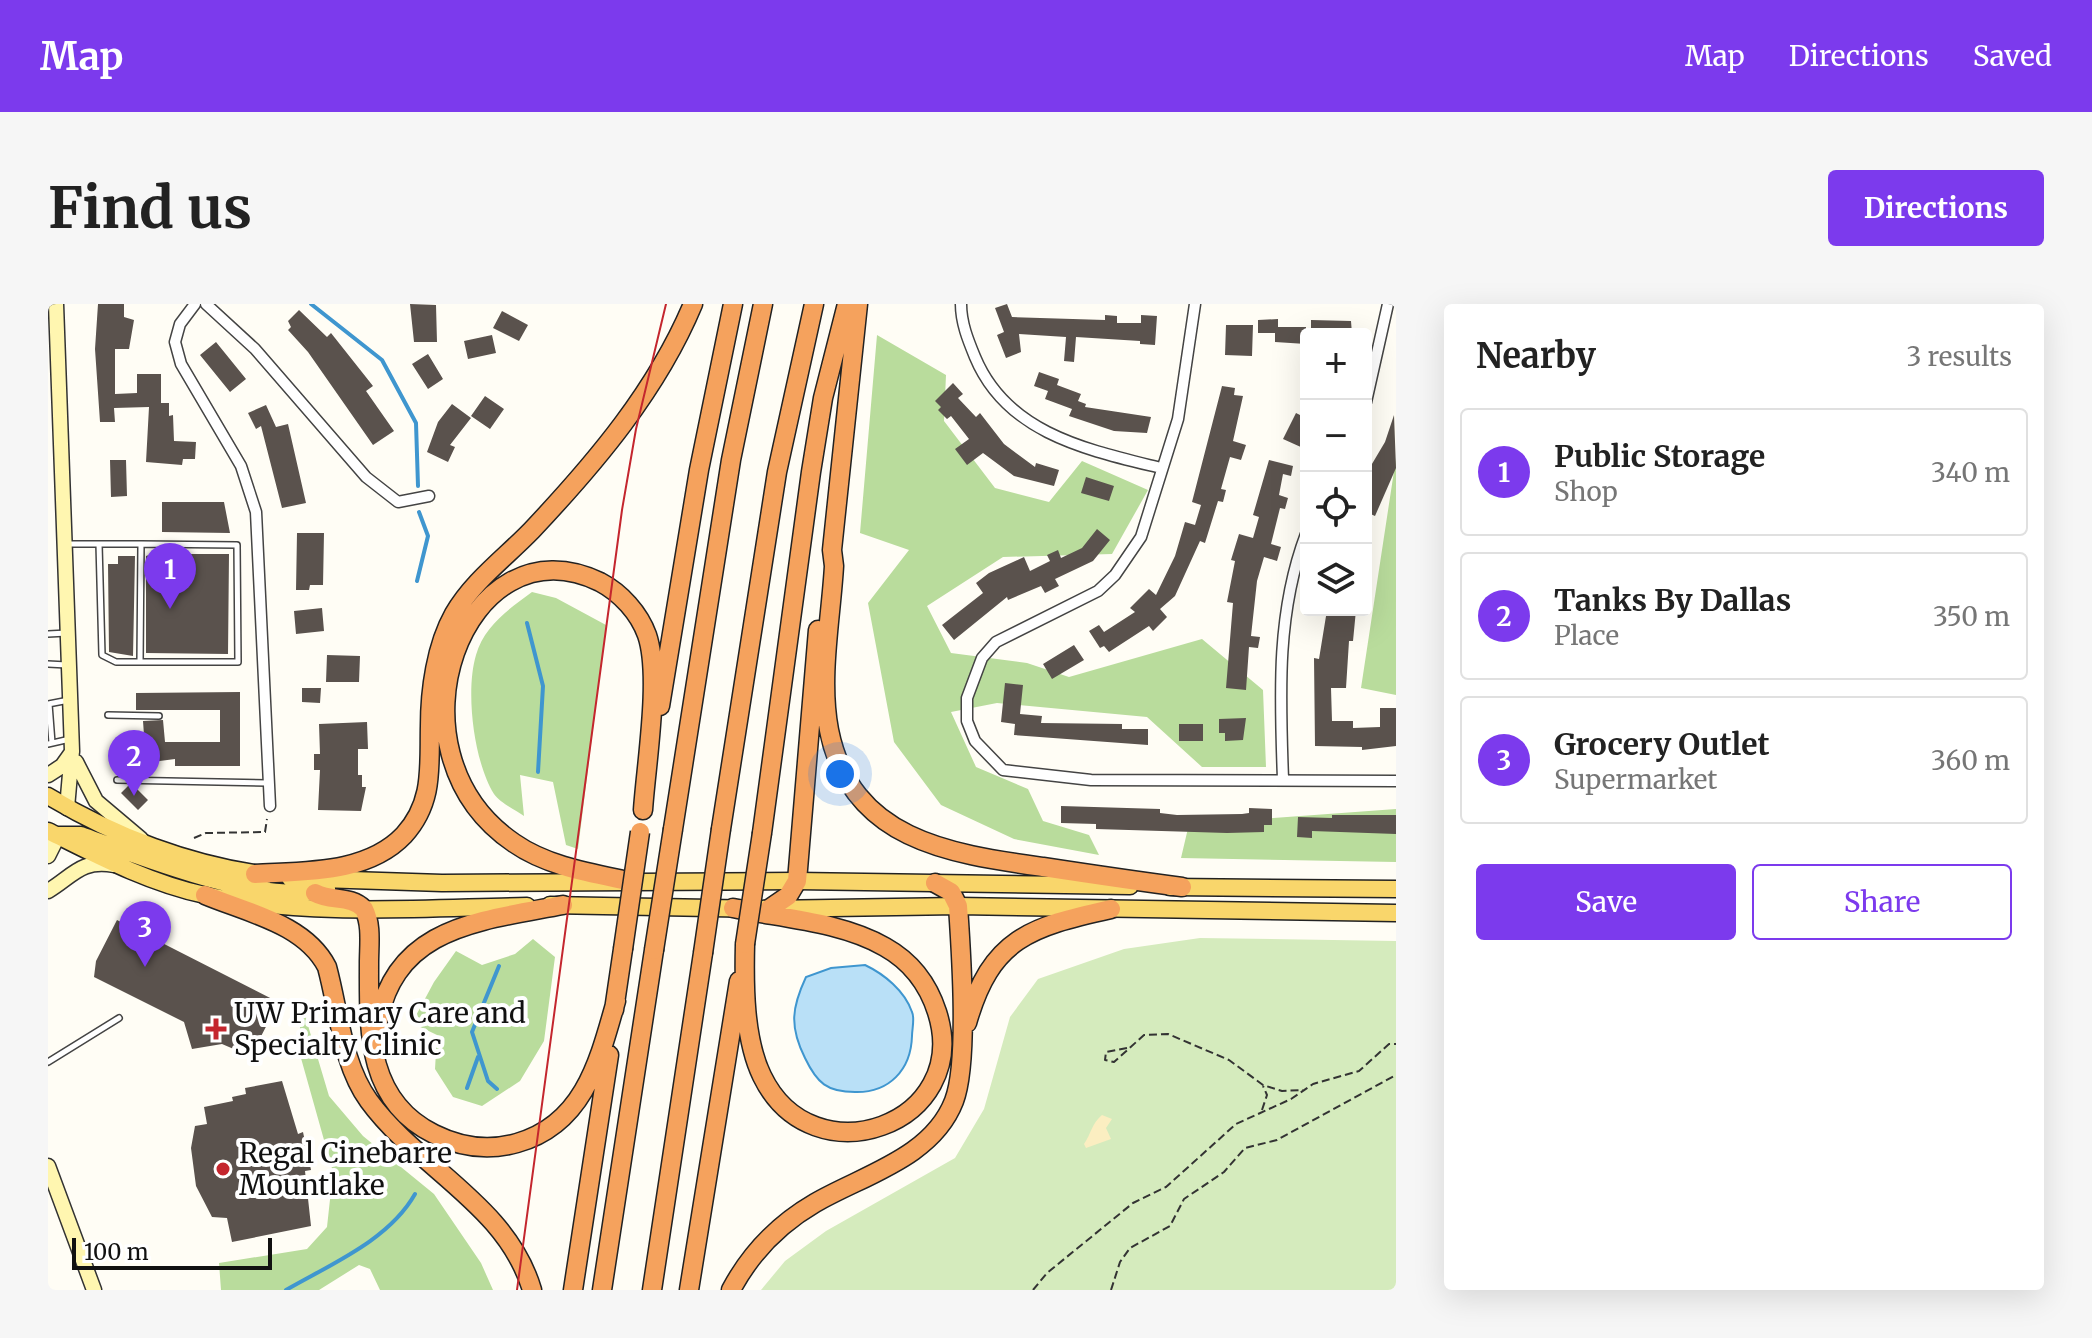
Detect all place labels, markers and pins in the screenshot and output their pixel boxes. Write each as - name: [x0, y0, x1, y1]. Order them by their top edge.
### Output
- pin: 1: [144, 543, 196, 609]
- pin: 2: [108, 730, 160, 796]
- pin: 3: [119, 901, 171, 967]
- place label: UW Primary Care and Specialty Clinic: [234, 995, 526, 1063]
- marker: UW Primary Care and Specialty Clinic: [205, 1018, 227, 1040]
- place label: Regal Cinebarre Mountlake: [239, 1135, 452, 1203]
- marker: Regal Cinebarre Mountlake: [214, 1160, 232, 1178]

